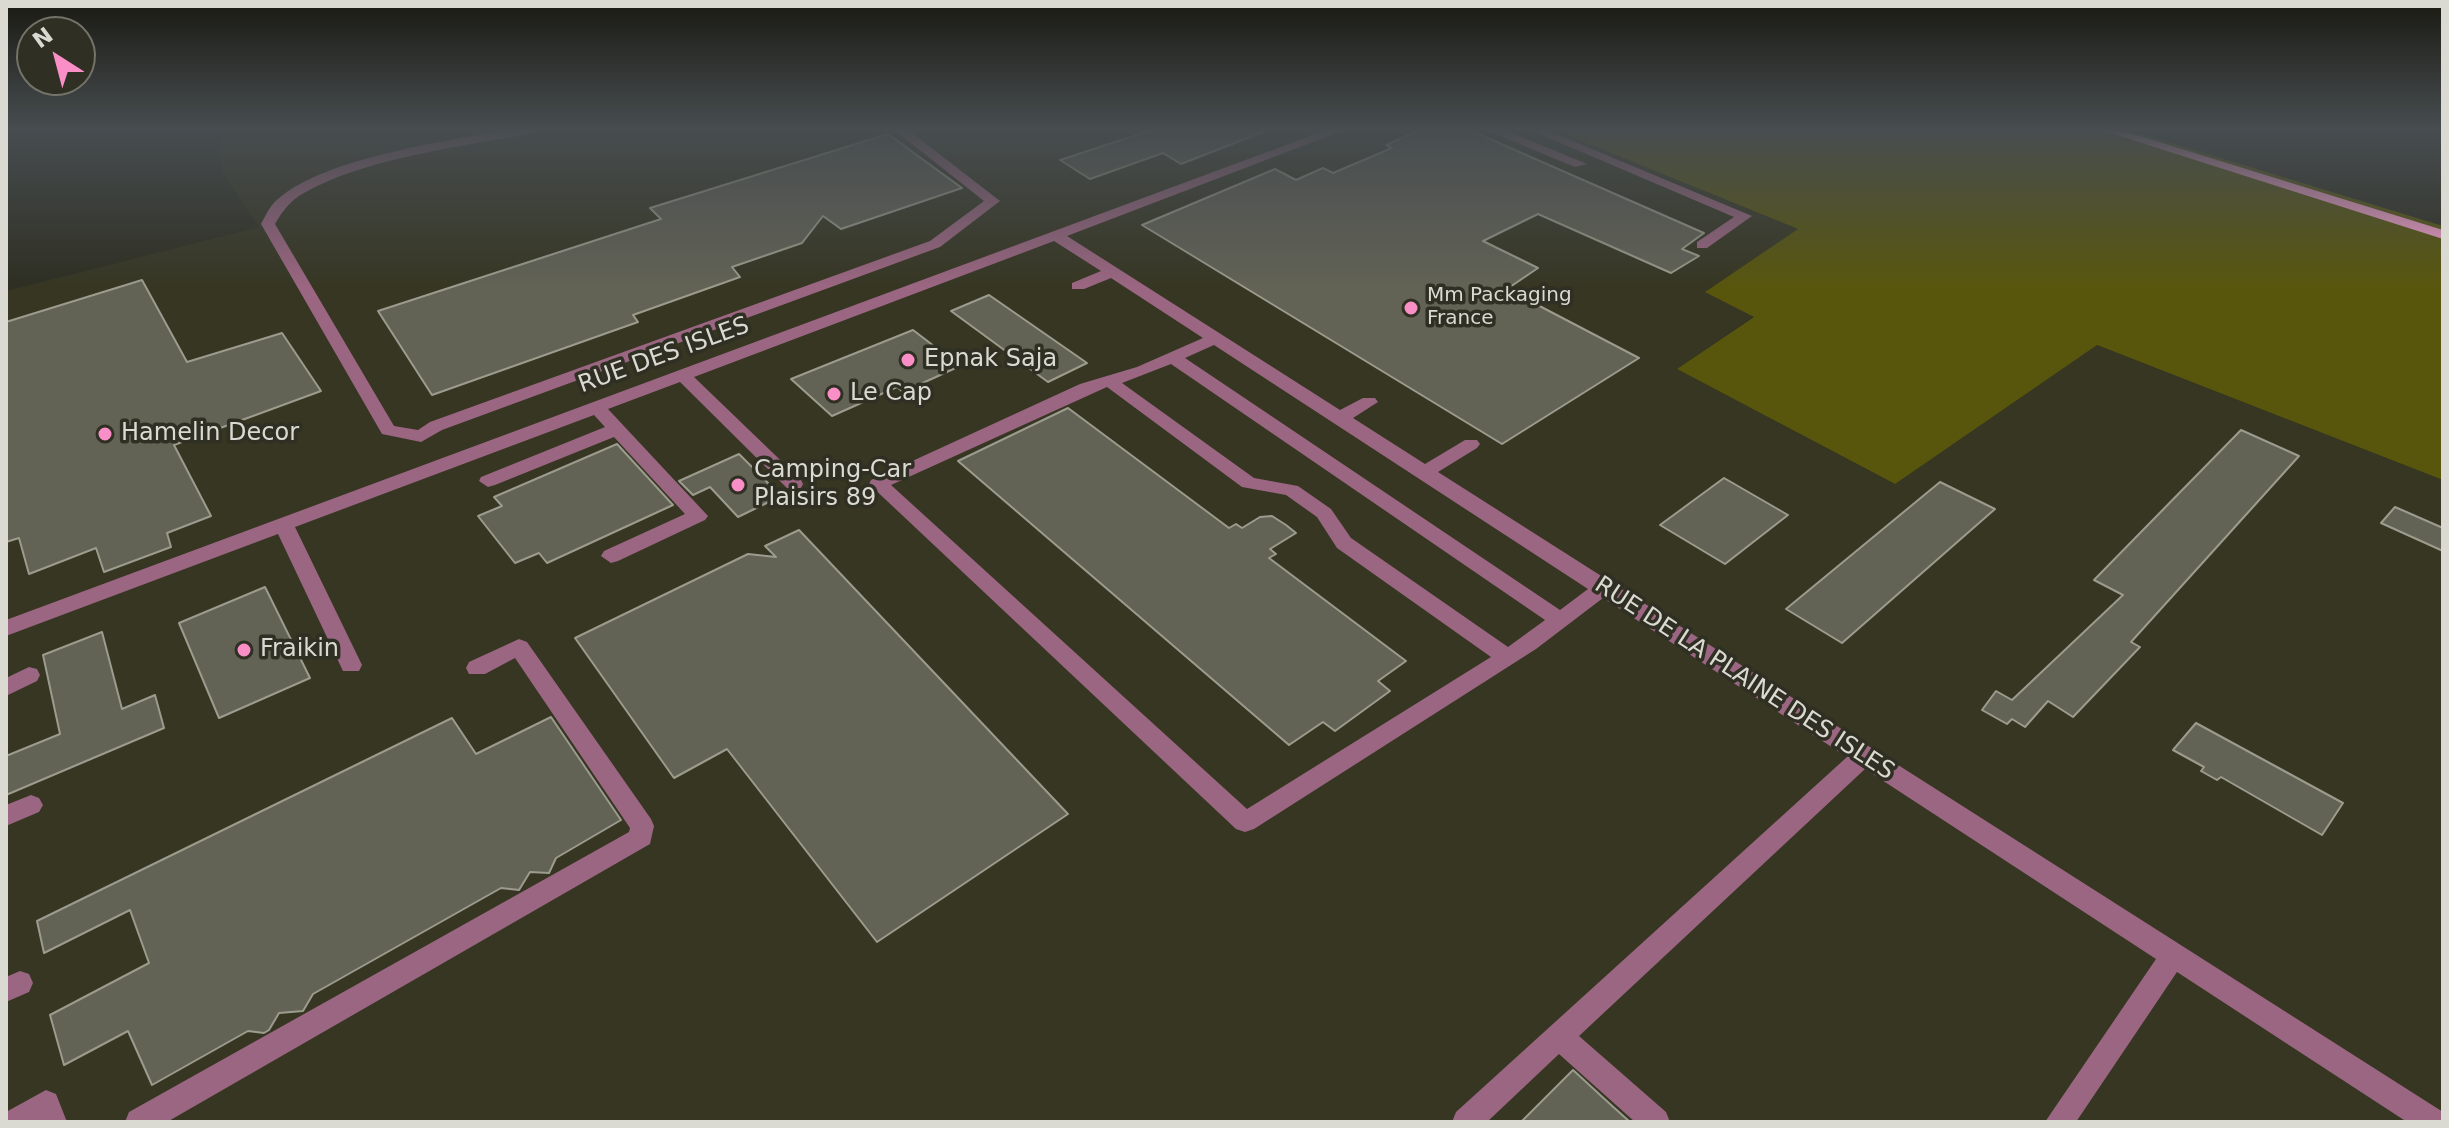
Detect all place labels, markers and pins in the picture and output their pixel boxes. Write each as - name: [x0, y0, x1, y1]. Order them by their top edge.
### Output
- place label: Mm Packaging France: [1427, 284, 1572, 331]
- marker: Mm Packaging France: [1402, 299, 1420, 317]
- place label: Epnak Saja: [924, 346, 1057, 374]
- marker: Epnak Saja: [899, 351, 917, 369]
- place label: Le Cap: [850, 380, 932, 408]
- marker: Le Cap: [825, 385, 843, 403]
- place label: Hamelin Decor: [121, 420, 299, 448]
- marker: Hamelin Decor: [96, 425, 114, 443]
- place label: Camping-Car Plaisirs 89: [754, 457, 911, 513]
- marker: Camping-Car Plaisirs 89: [729, 476, 747, 494]
- place label: Fraikin: [260, 636, 339, 664]
- marker: Fraikin: [235, 641, 253, 659]

